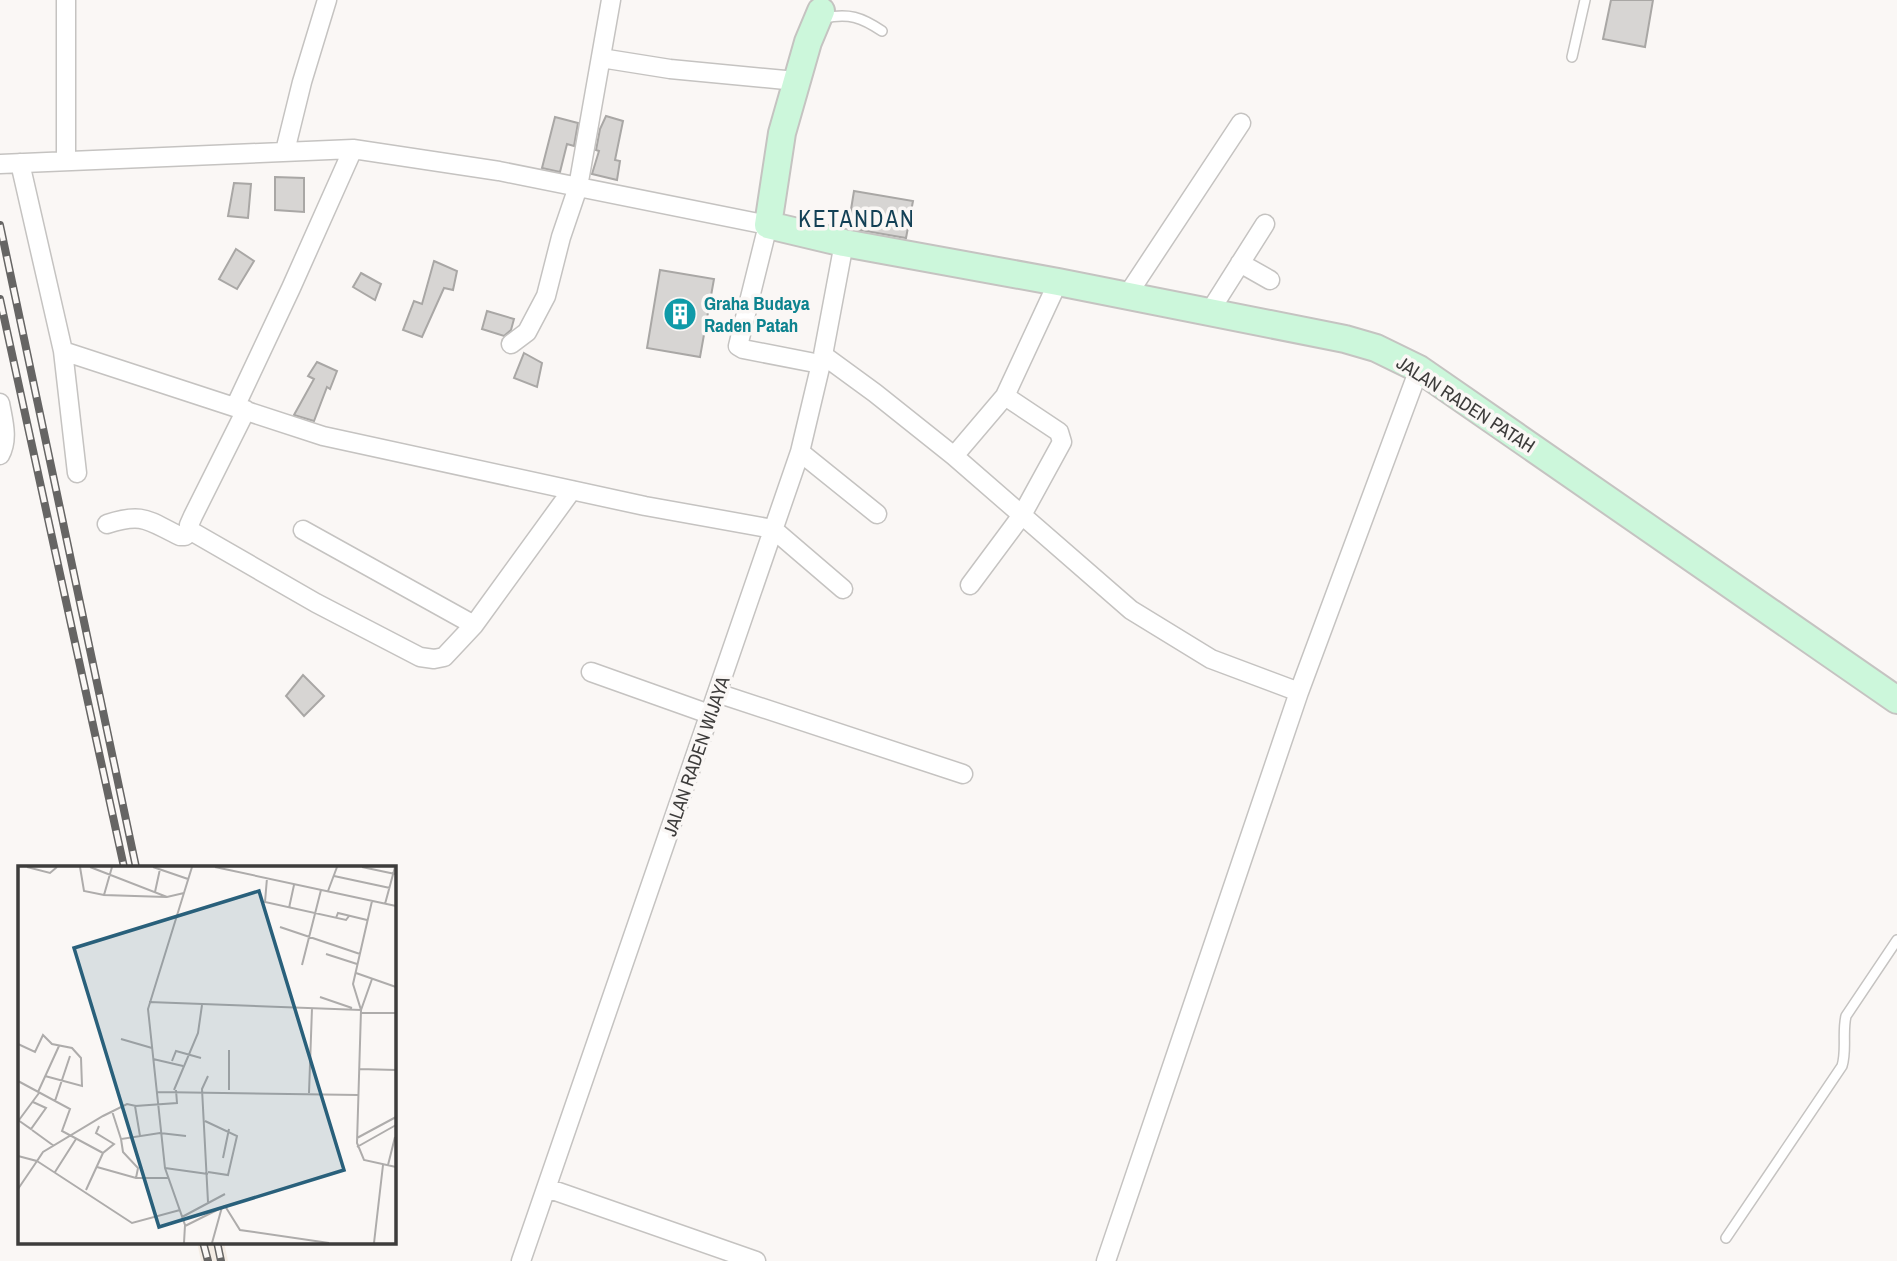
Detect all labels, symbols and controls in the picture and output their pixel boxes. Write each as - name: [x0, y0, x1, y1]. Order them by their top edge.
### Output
- district label: KETANDAN: [798, 203, 916, 234]
- place label: Graha Budaya Raden Patah: [704, 290, 810, 338]
- building icon: Graha Budaya Raden Patah: [661, 295, 699, 333]
- street label: JALAN RADEN PATAH: [1392, 349, 1540, 459]
- street label: JALAN RADEN WIJAYA: [656, 672, 736, 839]
- inset map: [18, 866, 396, 1244]

